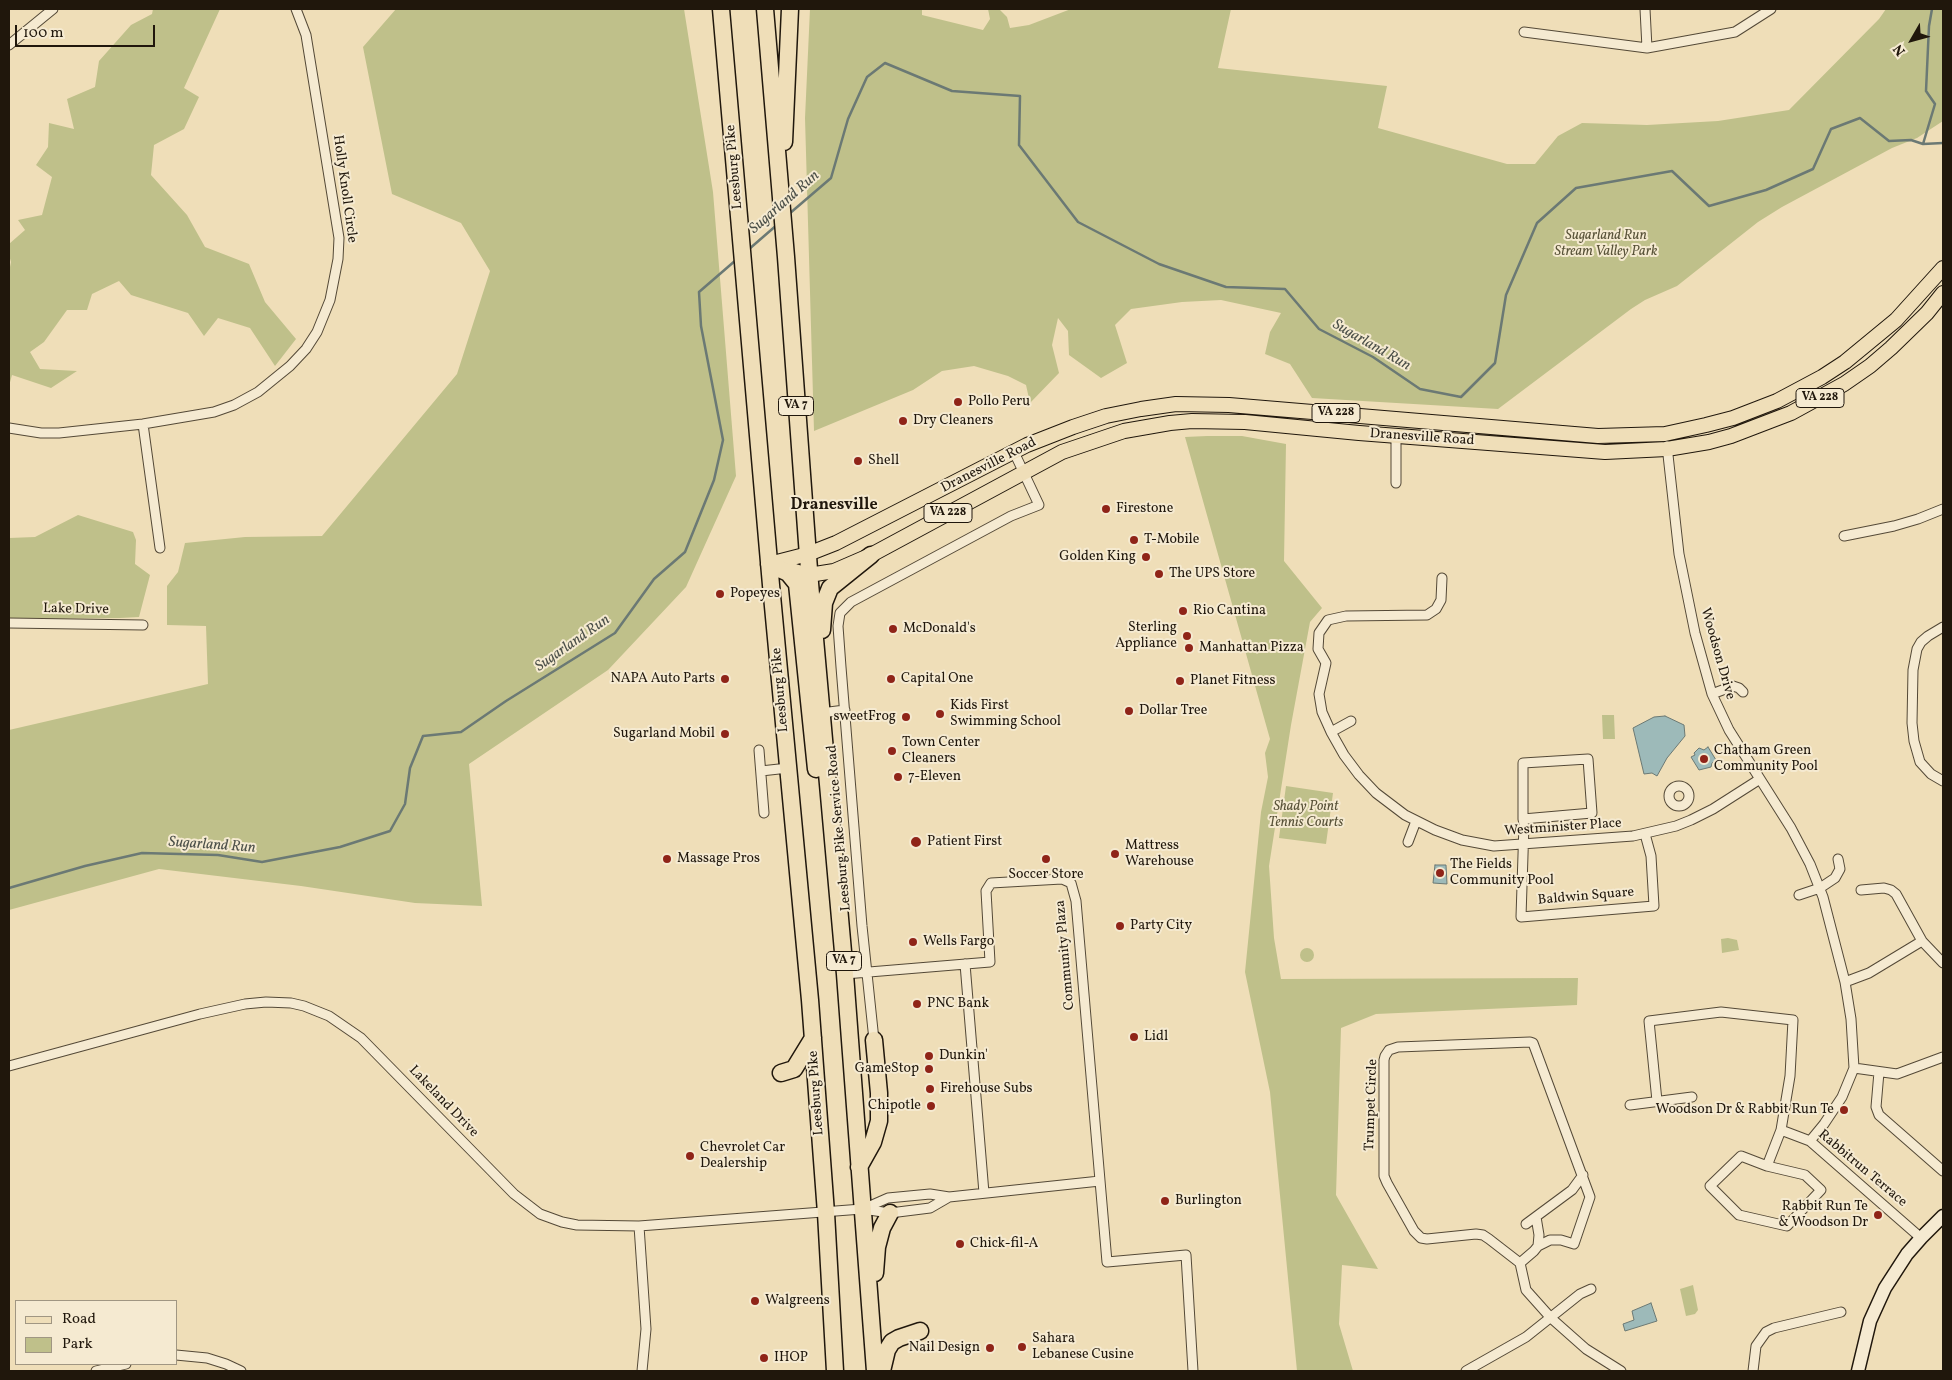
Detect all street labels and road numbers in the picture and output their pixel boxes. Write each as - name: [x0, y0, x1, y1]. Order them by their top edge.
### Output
- street label: Leesburg Pike: [723, 124, 747, 210]
- street label: Holly Knoll Circle: [328, 134, 360, 244]
- road number: VA 228: [1796, 388, 1844, 408]
- road number: VA 7: [778, 396, 814, 416]
- road number: VA 228: [1312, 403, 1360, 422]
- street label: Dranesville Road: [1369, 426, 1475, 450]
- street label: Dranesville Road: [939, 435, 1039, 497]
- road number: VA 228: [924, 503, 972, 522]
- street label: Lake Drive: [43, 601, 109, 619]
- street label: Woodson Drive: [1696, 606, 1738, 702]
- street label: Leesburg Pike: [769, 647, 793, 733]
- street label: Leesburg Pike Service Road: [824, 744, 856, 912]
- street label: Westminister Place: [1504, 816, 1622, 840]
- street label: Baldwin Square: [1537, 884, 1635, 910]
- street label: Community Plaza: [1053, 899, 1079, 1011]
- road number: VA 7: [826, 951, 862, 970]
- street label: Leesburg Pike: [806, 1050, 828, 1136]
- street label: Trumpet Circle: [1362, 1059, 1382, 1151]
- street label: Lakeland Drive: [405, 1063, 481, 1141]
- street label: Rabbitrun Terrace: [1814, 1127, 1910, 1211]

